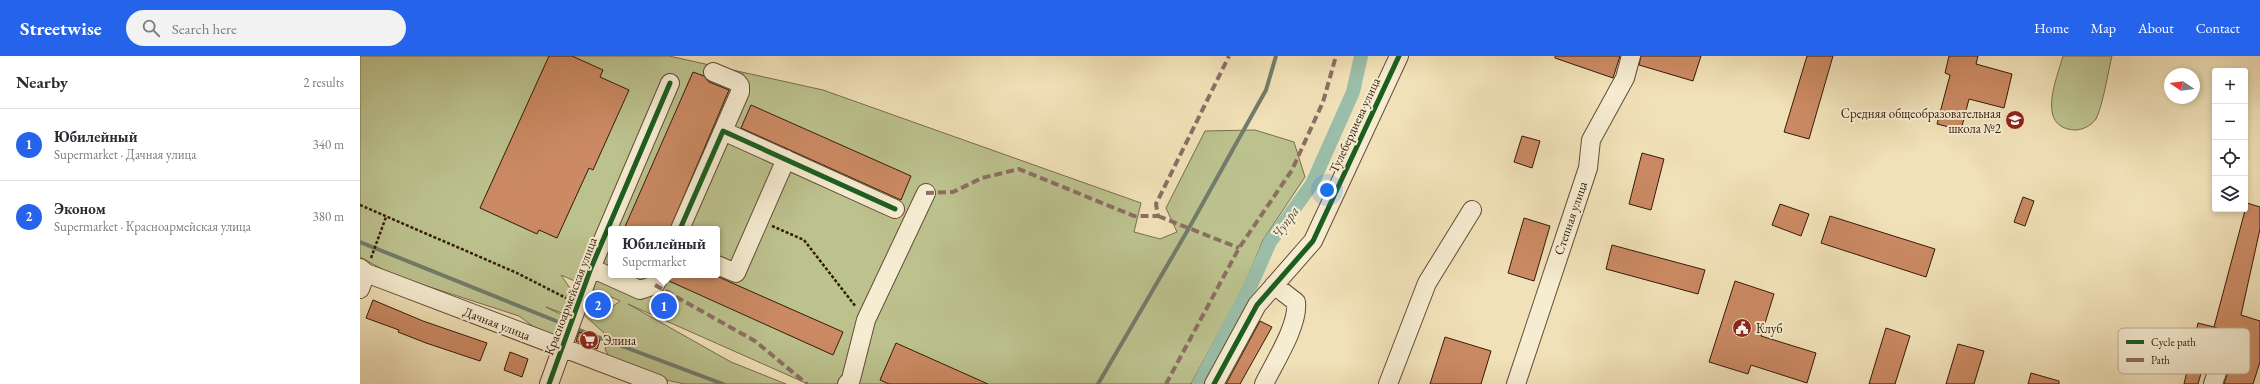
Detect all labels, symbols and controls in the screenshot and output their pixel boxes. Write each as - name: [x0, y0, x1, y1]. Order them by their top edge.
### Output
- search box: [126, 10, 406, 46]
- text: Streetwise: [20, 16, 102, 41]
- icon: search: [140, 17, 162, 39]
- text: Search here: [172, 19, 237, 38]
- text: Home: [2034, 19, 2069, 37]
- text: Map: [2091, 19, 2116, 37]
- text: About: [2138, 19, 2174, 37]
- text: Contact: [2196, 19, 2240, 37]
- north arrow: [2164, 68, 2200, 104]
- map controls: [2212, 68, 2248, 212]
- button: +: [2212, 68, 2248, 104]
- text: Nearby: [16, 71, 68, 93]
- text: 2 results: [303, 74, 344, 91]
- street label: Тулебердиева улица: [1325, 74, 1384, 176]
- button: −: [2212, 104, 2248, 140]
- place label: Средняя общеобразовательная школа №2: [1841, 105, 2002, 137]
- school or university icon: Средняя общеобразовательная школа №2: [2004, 109, 2026, 131]
- text: Юбилейный: [54, 127, 137, 146]
- text: 1: [26, 136, 32, 153]
- text: 340 m: [313, 136, 344, 153]
- button: locate: [2212, 140, 2248, 176]
- text: Supermarket · Дачная улица: [54, 146, 196, 163]
- button: layers: [2212, 176, 2248, 212]
- street label: Степная улица: [1550, 178, 1591, 257]
- your location: [1317, 180, 1337, 200]
- text: Эконом: [54, 199, 106, 218]
- water label: Чупра: [1267, 202, 1303, 242]
- text: 2: [26, 208, 32, 225]
- text: 380 m: [313, 208, 344, 225]
- text: Supermarket · Красноармейская улица: [54, 218, 251, 235]
- popup: [608, 226, 720, 278]
- street label: Красноармейская улица: [540, 234, 601, 358]
- text: Юбилейный: [622, 234, 706, 253]
- text: Supermarket: [622, 253, 686, 270]
- pin: 2: [585, 290, 611, 320]
- pin: 1: [651, 291, 677, 321]
- street label: Дачная улица: [461, 303, 534, 344]
- public building icon: Клуб: [1731, 317, 1753, 339]
- place label: Клуб: [1756, 320, 1783, 337]
- legend: [2118, 328, 2250, 374]
- supermarket icon: Элина: [578, 329, 600, 351]
- place label: Элина: [603, 332, 637, 349]
- text: Cycle path: [2151, 335, 2196, 349]
- text: Path: [2151, 353, 2170, 367]

